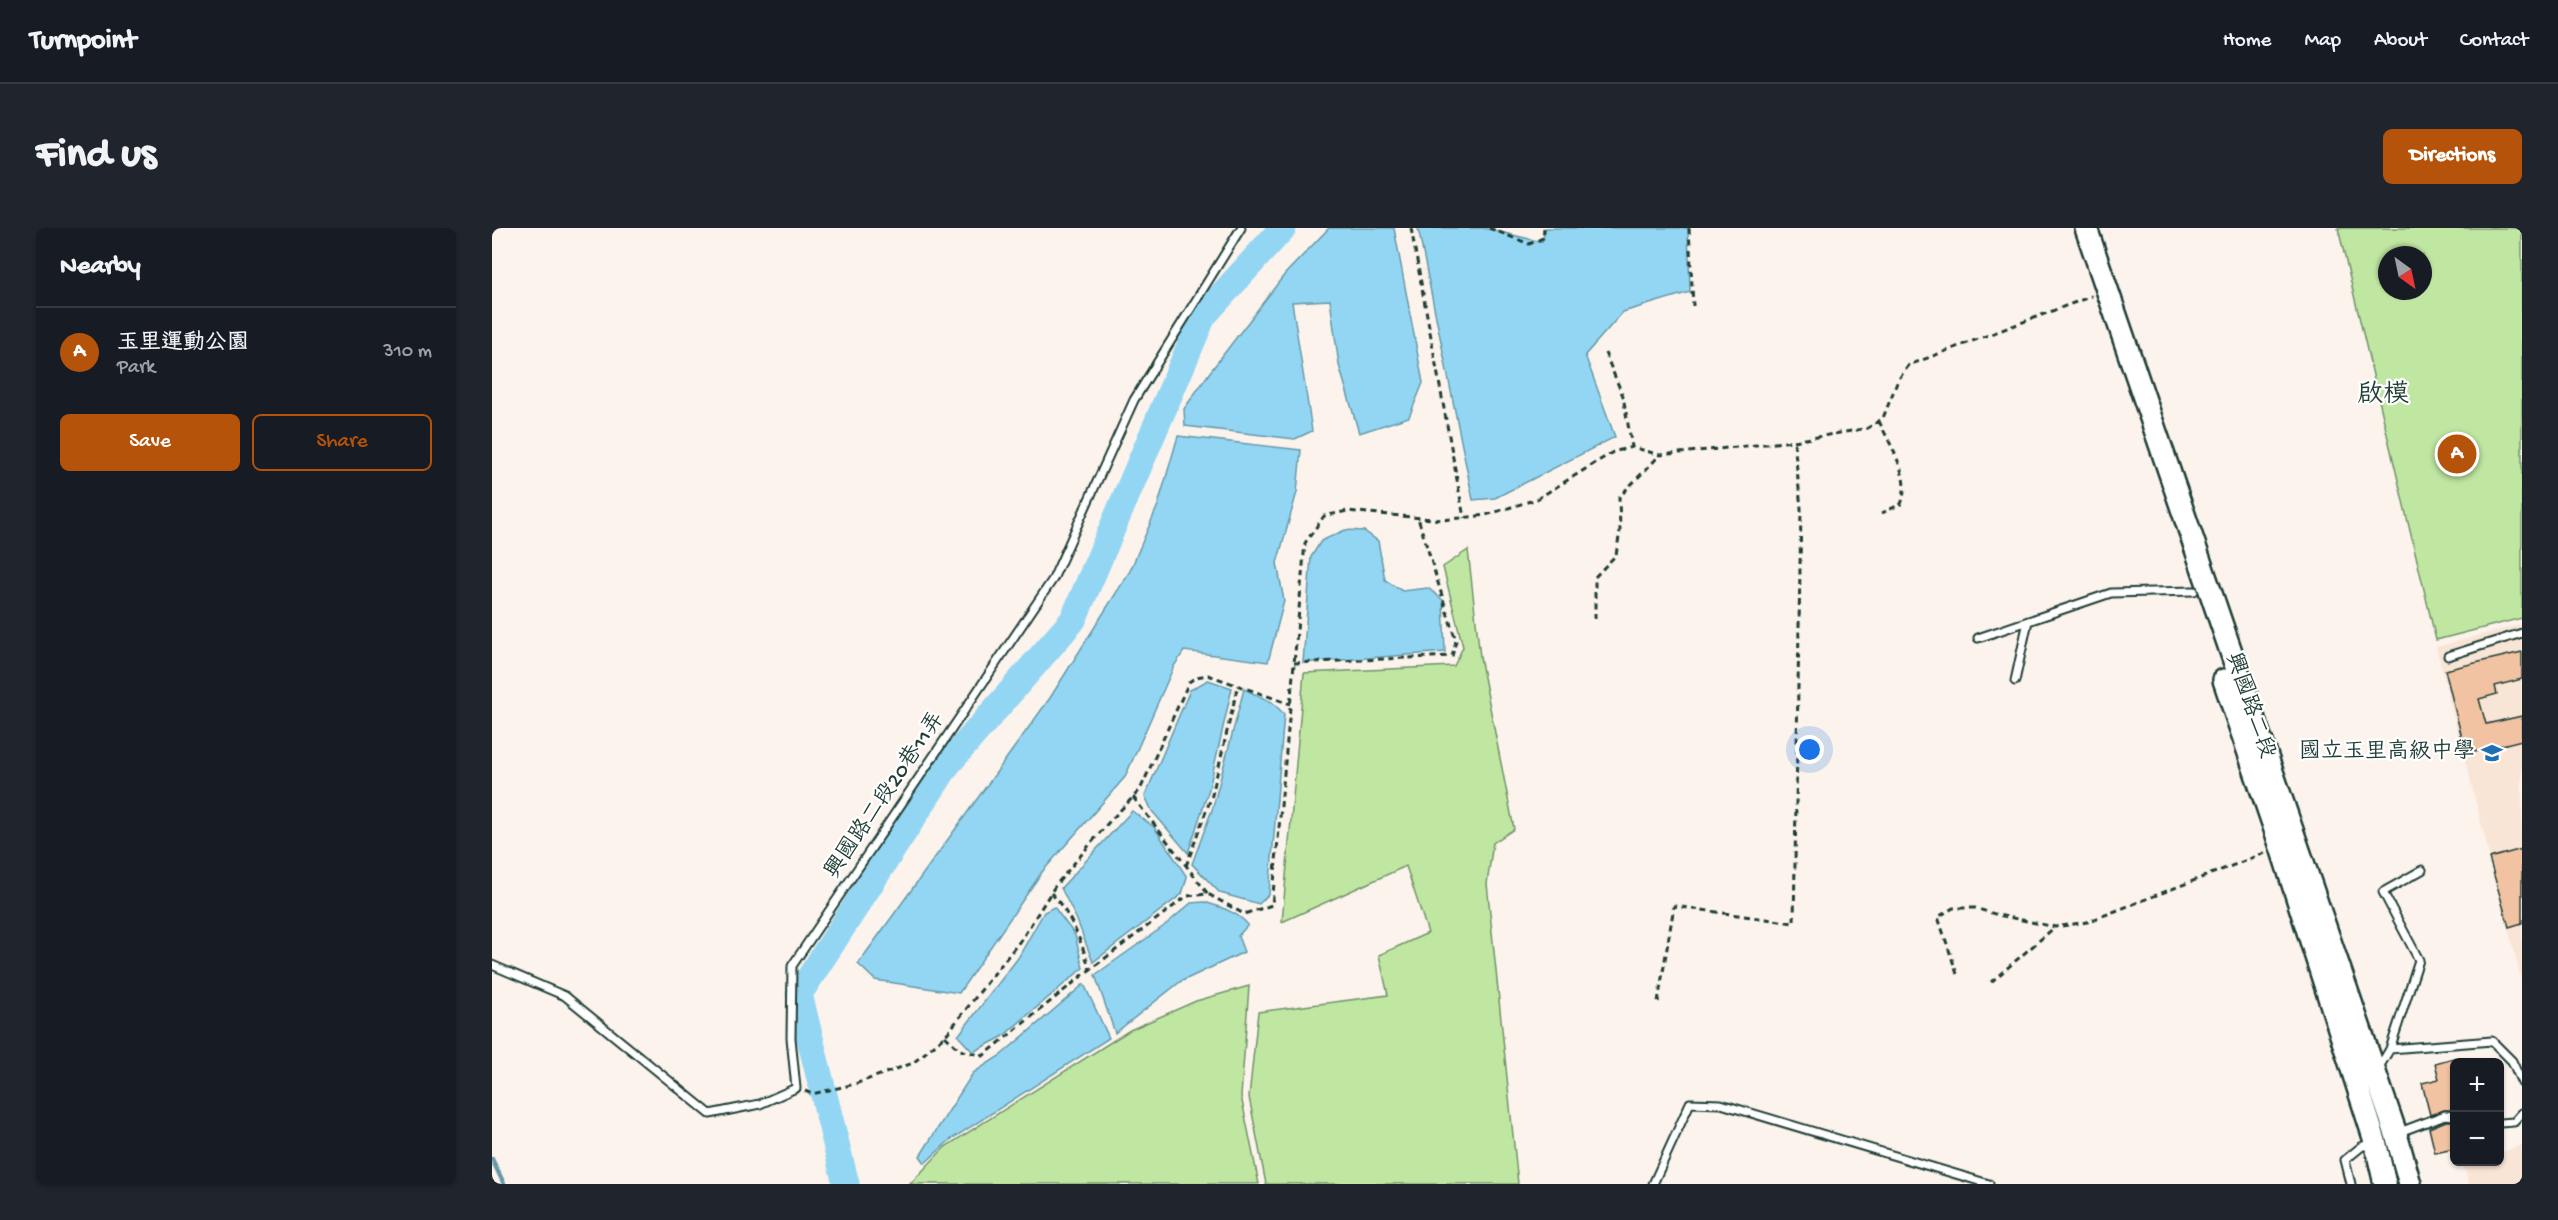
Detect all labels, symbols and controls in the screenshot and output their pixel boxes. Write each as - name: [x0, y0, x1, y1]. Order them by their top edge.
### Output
- text: Turnpoint: [30, 25, 136, 58]
- text: Home: [2223, 29, 2271, 54]
- text: Map: [2304, 29, 2341, 54]
- text: About: [2374, 29, 2427, 54]
- text: Contact: [2460, 29, 2528, 54]
- button: Directions: [2383, 129, 2522, 184]
- text: Find us: [36, 132, 156, 181]
- north arrow: [2378, 246, 2432, 300]
- text: Nearby: [60, 252, 141, 283]
- text: 玉里運動公園: [117, 331, 249, 357]
- text: A: [74, 341, 85, 364]
- text: 310 m: [383, 341, 432, 364]
- text: Park: [117, 357, 155, 380]
- district label: 啟模: [2357, 379, 2409, 412]
- button: Save: [60, 414, 240, 471]
- button: Share: [252, 414, 432, 471]
- pin: A: [2438, 432, 2476, 476]
- street label: 興國路二段: [2219, 649, 2281, 762]
- street label: 興國路二段20巷11弄: [819, 707, 951, 884]
- your location: [1795, 735, 1824, 764]
- place label: 國立玉里高級中學: [2299, 738, 2475, 766]
- school or university icon: 國立玉里高級中學: [2480, 741, 2504, 765]
- map controls: [2450, 1058, 2504, 1166]
- button: +: [2450, 1058, 2504, 1112]
- button: −: [2450, 1112, 2504, 1166]

